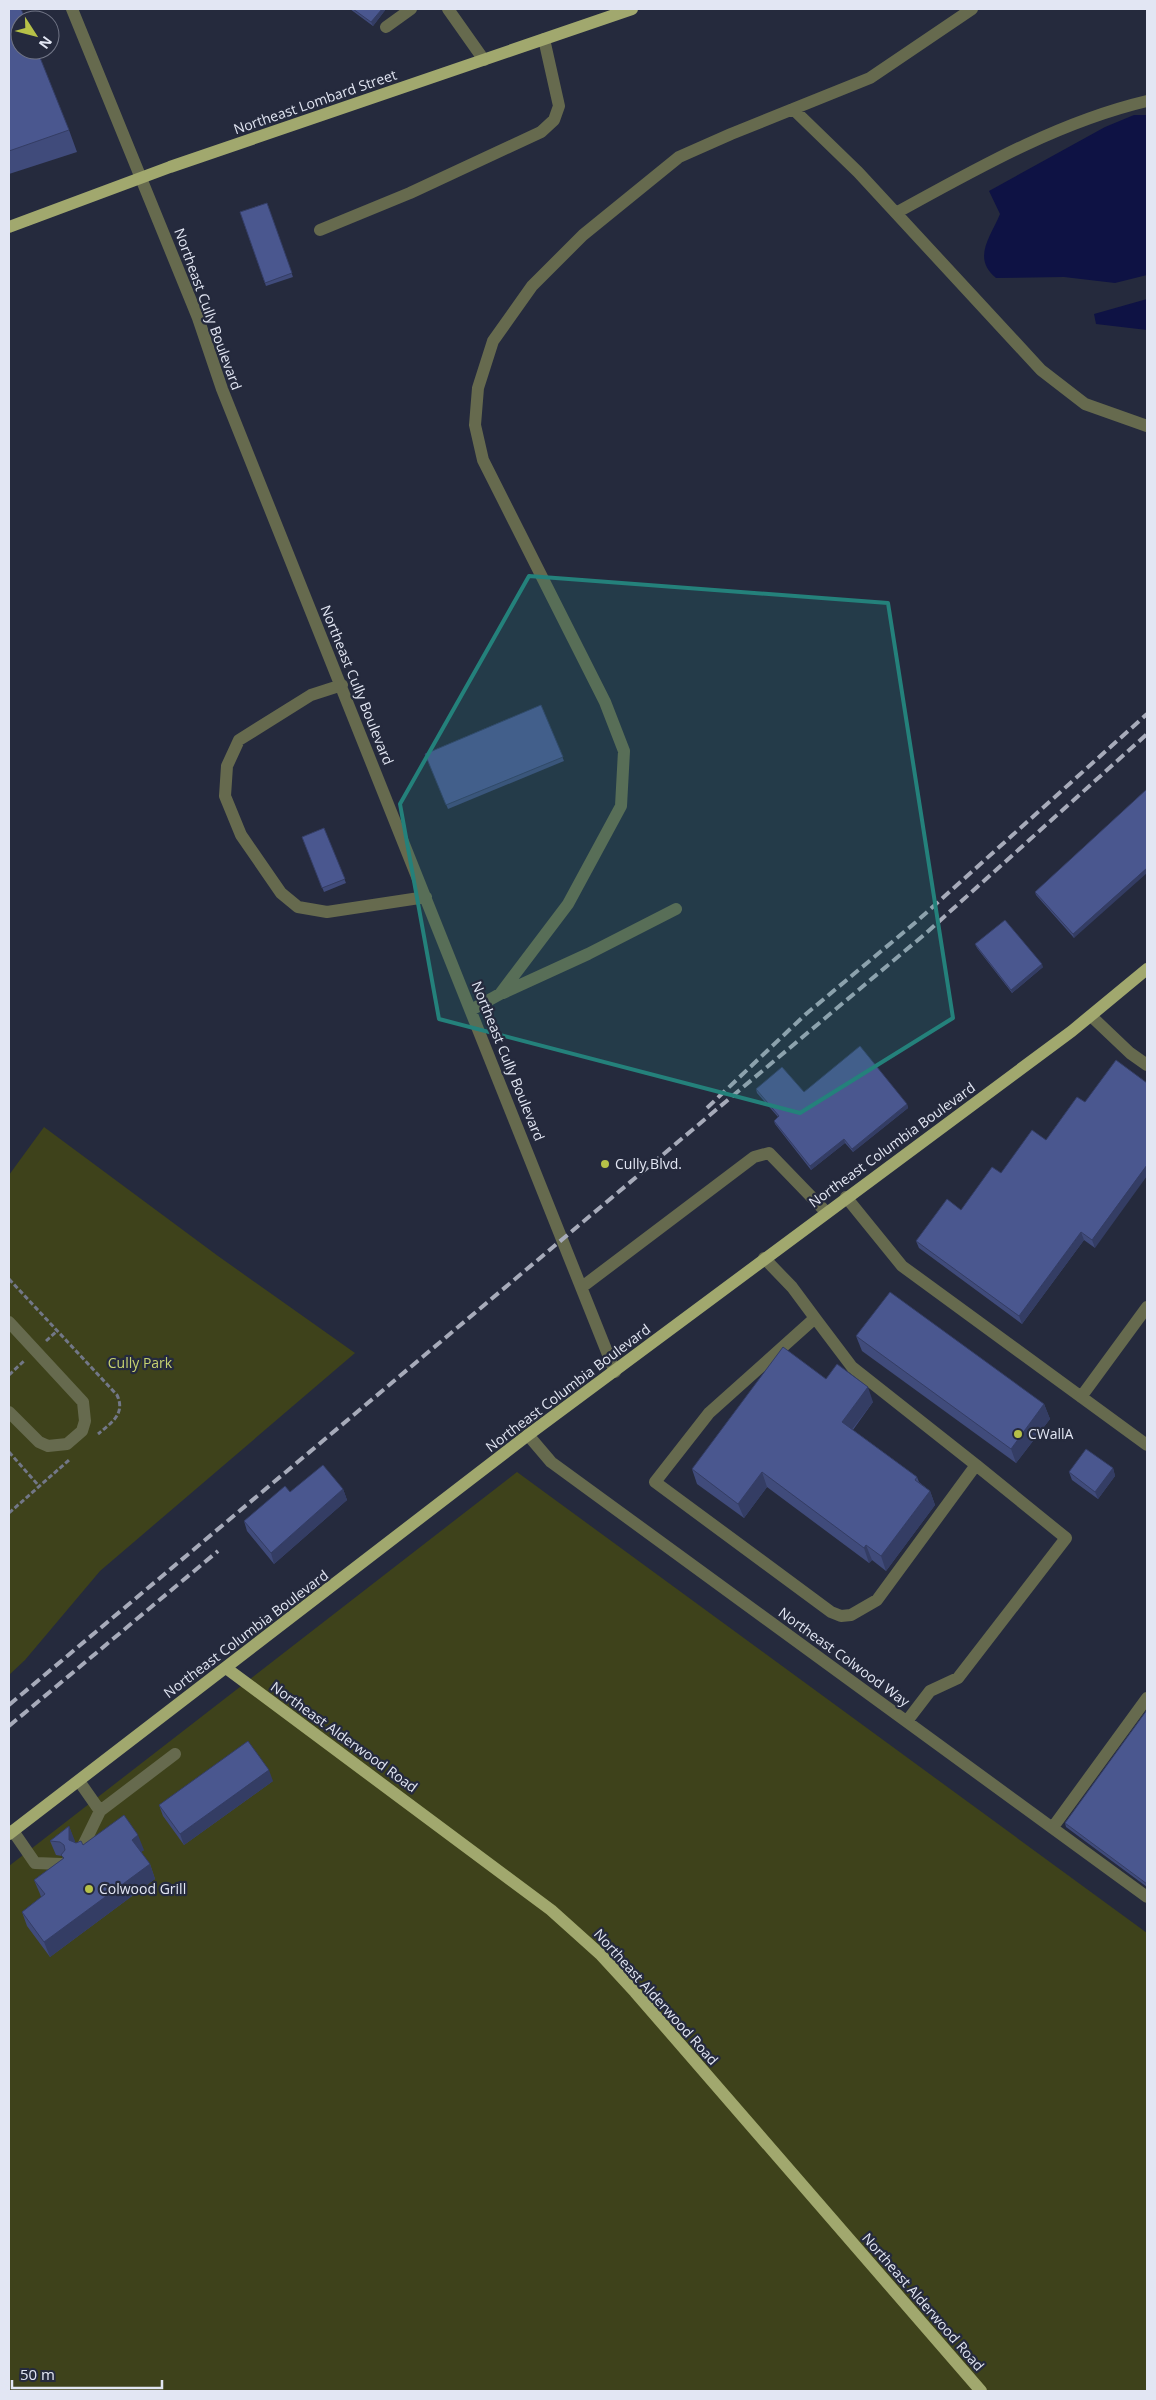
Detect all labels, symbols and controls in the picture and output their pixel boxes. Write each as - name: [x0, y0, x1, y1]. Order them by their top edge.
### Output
- north arrow: [10, 10, 60, 60]
- text: N: [35, 33, 57, 53]
- street label: Northeast Lombard Street: [231, 65, 399, 138]
- street label: Northeast Cully Boulevard: [170, 225, 247, 392]
- street label: Northeast Cully Boulevard: [317, 602, 398, 768]
- street label: Northeast Cully Boulevard: [468, 978, 549, 1144]
- street label: Northeast Columbia Boulevard: [805, 1078, 979, 1212]
- place label: Cully Blvd.: [615, 1154, 682, 1173]
- marker: Cully Blvd.: [599, 1158, 611, 1170]
- street label: Northeast Columbia Boulevard: [482, 1319, 654, 1456]
- park label: Cully Park: [108, 1353, 173, 1372]
- place label: CWallA: [1028, 1424, 1074, 1443]
- marker: CWallA: [1012, 1428, 1024, 1440]
- street label: Northeast Columbia Boulevard: [160, 1565, 332, 1702]
- street label: Northeast Colwood Way: [775, 1603, 914, 1711]
- street label: Northeast Alderwood Road: [267, 1677, 421, 1796]
- place label: Colwood Grill: [99, 1879, 186, 1898]
- marker: Colwood Grill: [83, 1883, 95, 1895]
- street label: Northeast Alderwood Road: [590, 1925, 723, 2069]
- street label: Northeast Alderwood Road: [858, 2229, 989, 2375]
- scale bar: [12, 2358, 162, 2390]
- text: 50 m: [20, 2364, 55, 2384]

